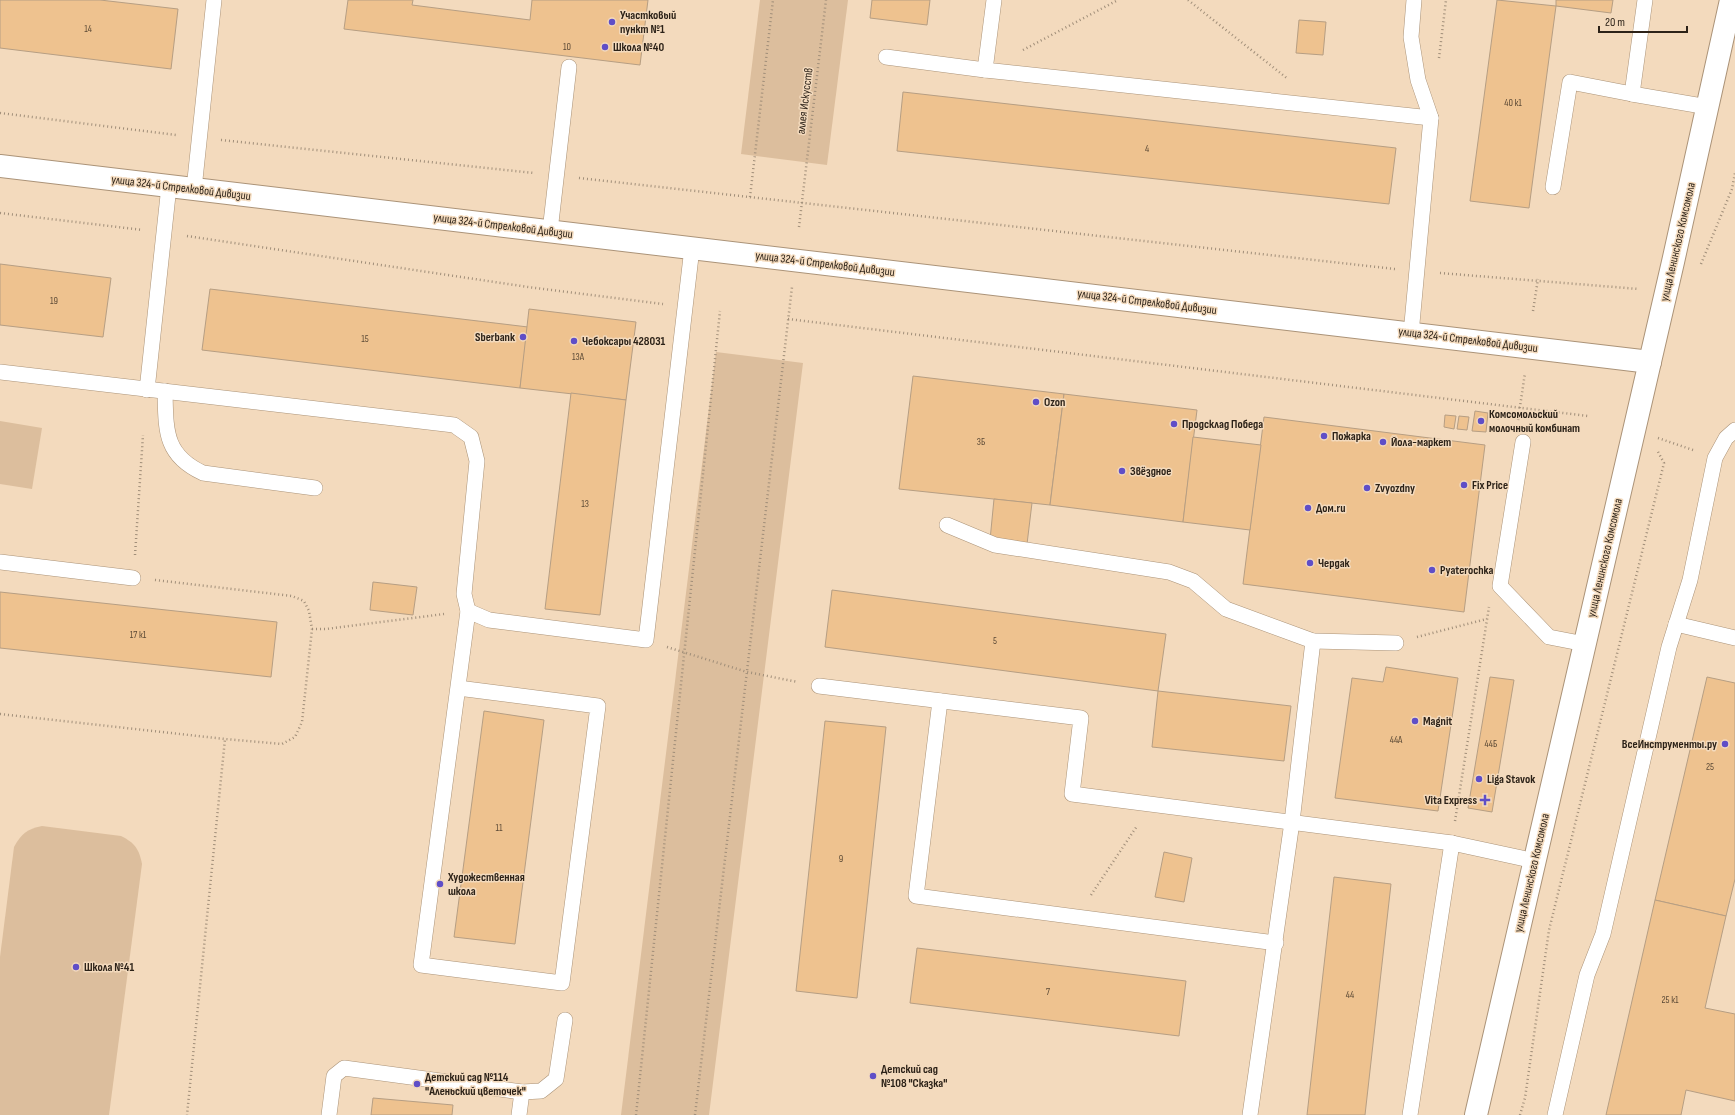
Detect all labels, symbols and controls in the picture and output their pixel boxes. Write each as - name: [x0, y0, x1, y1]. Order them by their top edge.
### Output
- place label: Участковый пункт №1: [620, 8, 676, 37]
- scale bar: [1599, 8, 1687, 34]
- text: 20 m: [1605, 15, 1625, 30]
- marker: Участковый пункт №1: [607, 17, 617, 27]
- house number: 14: [84, 23, 92, 35]
- place label: Школа №40: [613, 40, 664, 55]
- house number: 10: [563, 41, 571, 53]
- marker: Школа №40: [600, 42, 610, 52]
- street label: аллея Искусств: [793, 67, 817, 135]
- house number: 40 к1: [1504, 97, 1522, 109]
- house number: 4: [1145, 143, 1149, 155]
- street label: улица 324-й Стрелковой Дивизии: [110, 172, 252, 204]
- street label: улица Ленинского Комсомола: [1657, 181, 1699, 303]
- street label: улица 324-й Стрелковой Дивизии: [432, 210, 574, 242]
- street label: улица 324-й Стрелковой Дивизии: [754, 248, 896, 280]
- street label: улица 324-й Стрелковой Дивизии: [1076, 286, 1218, 318]
- house number: 19: [50, 295, 58, 307]
- street label: улица 324-й Стрелковой Дивизии: [1397, 324, 1539, 356]
- place label: Sberbank: [475, 330, 515, 345]
- marker: Sberbank: [518, 332, 528, 342]
- house number: 15: [361, 333, 369, 345]
- place label: Чебоксары 428031: [582, 334, 666, 349]
- marker: Чебоксары 428031: [569, 336, 579, 346]
- house number: 13А: [572, 351, 585, 363]
- place label: Ozon: [1044, 395, 1065, 410]
- marker: Ozon: [1031, 397, 1041, 407]
- place label: Комсомольский молочный комбинат: [1489, 407, 1580, 436]
- marker: Комсомольский молочный комбинат: [1476, 416, 1486, 426]
- place label: Продсклад Победа: [1182, 417, 1263, 432]
- marker: Продсклад Победа: [1169, 419, 1179, 429]
- place label: Пожарка: [1332, 429, 1371, 444]
- marker: Пожарка: [1319, 431, 1329, 441]
- place label: Йола-маркет: [1391, 435, 1451, 450]
- house number: 3Б: [977, 436, 986, 448]
- marker: Йола-маркет: [1378, 437, 1388, 447]
- place label: Звёздное: [1130, 464, 1171, 479]
- marker: Звёздное: [1117, 466, 1127, 476]
- place label: Fix Price: [1472, 478, 1508, 493]
- marker: Fix Price: [1459, 480, 1469, 490]
- place label: Zvyozdny: [1375, 481, 1415, 496]
- marker: Zvyozdny: [1362, 483, 1372, 493]
- street label: улица Ленинского Комсомола: [1584, 497, 1626, 619]
- house number: 13: [581, 498, 589, 510]
- place label: Дом.ru: [1316, 501, 1345, 516]
- marker: Дом.ru: [1303, 503, 1313, 513]
- place label: Чердак: [1318, 556, 1351, 571]
- marker: Чердак: [1305, 558, 1315, 568]
- place label: Pyaterochka: [1440, 563, 1494, 578]
- marker: Pyaterochka: [1427, 565, 1437, 575]
- house number: 17 к1: [130, 629, 147, 641]
- house number: 5: [993, 635, 997, 647]
- place label: Magnit: [1423, 714, 1452, 729]
- marker: Magnit: [1410, 716, 1420, 726]
- house number: 44А: [1390, 734, 1403, 746]
- place label: ВсеИнструменты.ру: [1622, 737, 1717, 752]
- house number: 44Б: [1485, 738, 1498, 750]
- marker: ВсеИнструменты.ру: [1720, 739, 1730, 749]
- house number: 25: [1706, 761, 1714, 773]
- place label: Liga Stavok: [1487, 772, 1535, 787]
- marker: Liga Stavok: [1474, 774, 1484, 784]
- place label: Vita Express: [1425, 793, 1477, 808]
- marker: Vita Express: [1480, 795, 1490, 805]
- street label: улица Ленинского Комсомола: [1511, 812, 1553, 934]
- house number: 11: [496, 822, 503, 834]
- house number: 9: [839, 853, 843, 865]
- place label: Художественная школа: [447, 870, 525, 899]
- marker: Художественная школа: [435, 879, 445, 889]
- place label: Школа №41: [84, 960, 134, 975]
- marker: Школа №41: [71, 962, 81, 972]
- house number: 7: [1046, 986, 1050, 998]
- house number: 44: [1346, 989, 1354, 1001]
- house number: 25 к1: [1662, 994, 1679, 1006]
- place label: Детский сад №108 "Сказка": [881, 1062, 947, 1091]
- place label: Детский сад №114 "Аленьский цветочек": [425, 1070, 526, 1099]
- marker: Детский сад №108 "Сказка": [868, 1071, 878, 1081]
- marker: Детский сад №114 "Аленьский цветочек": [412, 1079, 422, 1089]

